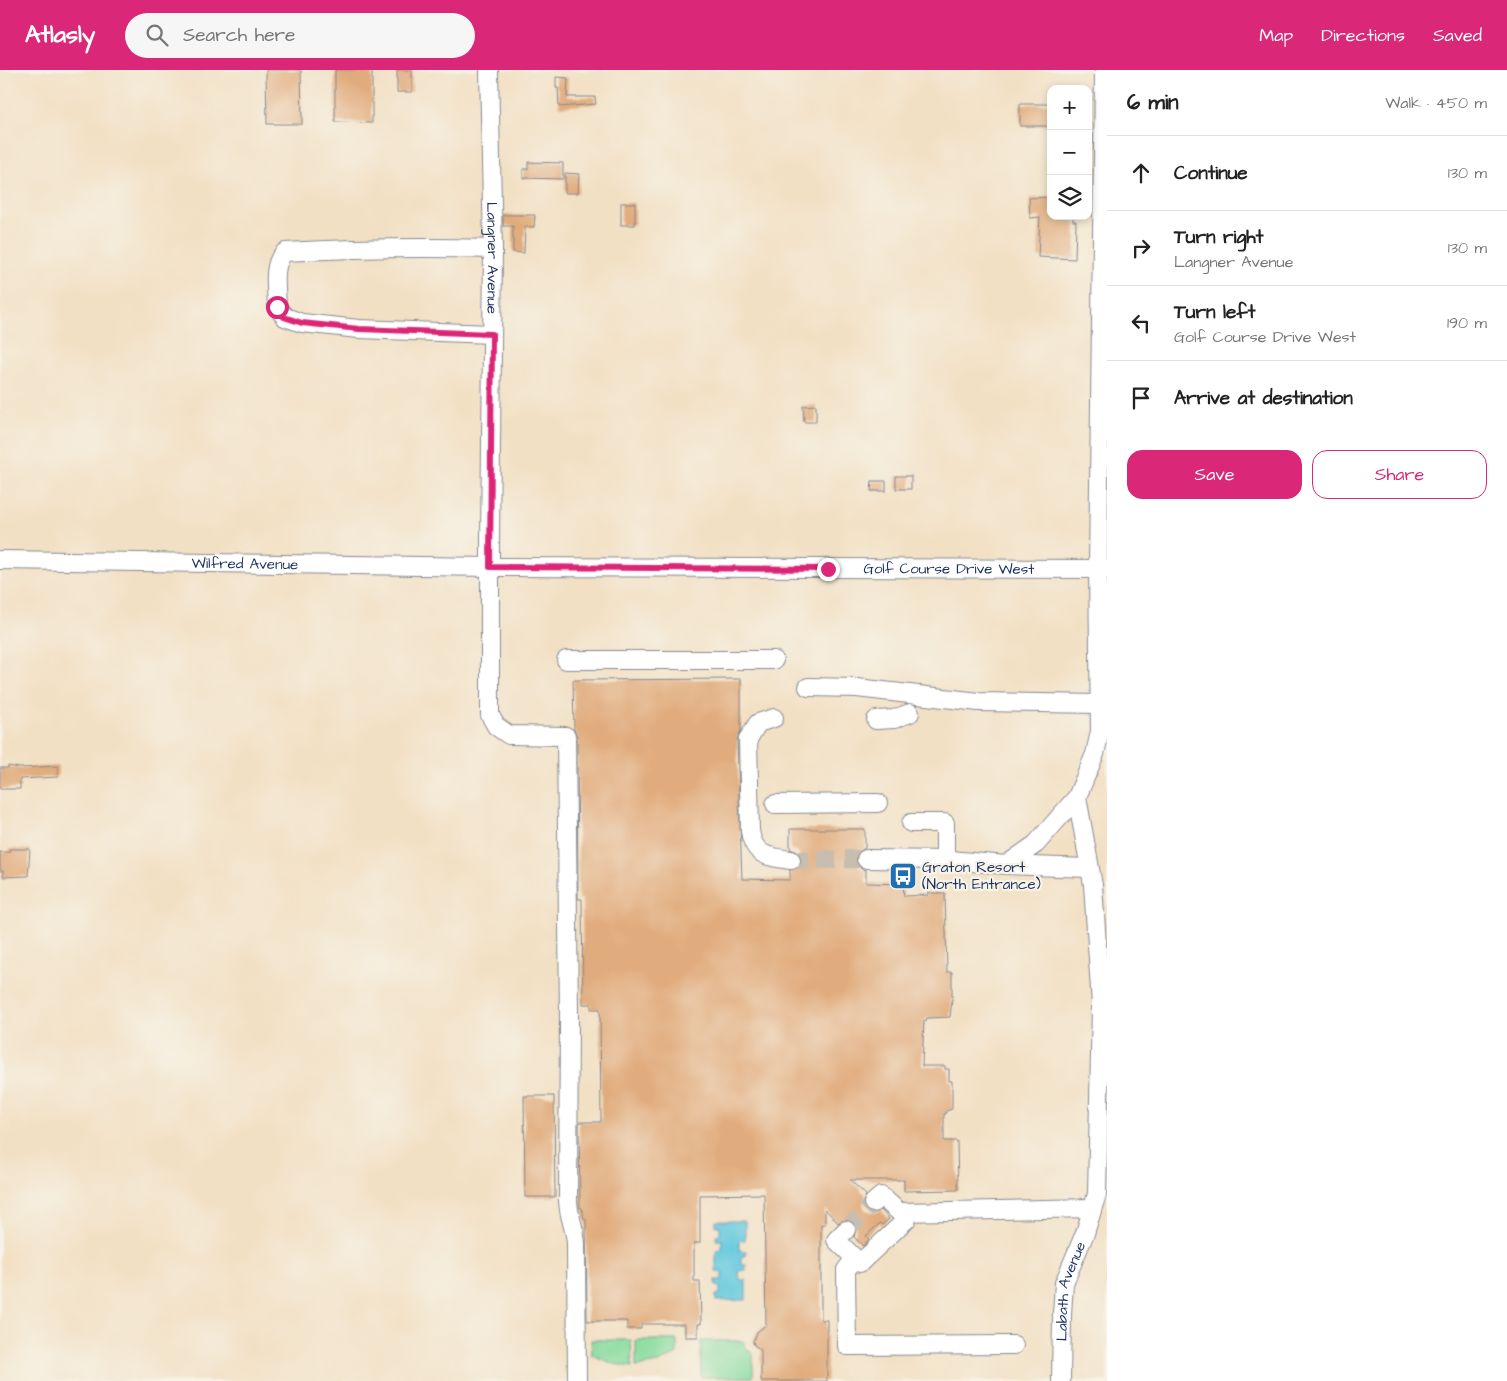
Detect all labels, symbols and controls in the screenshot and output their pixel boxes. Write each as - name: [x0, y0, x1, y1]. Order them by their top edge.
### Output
- search box: [125, 13, 475, 58]
- text: Atlasly: [25, 18, 95, 52]
- icon: search: [143, 21, 171, 49]
- text: Search here: [183, 22, 295, 49]
- text: Map: [1259, 23, 1293, 48]
- text: Directions: [1321, 23, 1405, 48]
- text: Saved: [1433, 23, 1482, 48]
- map controls: [1047, 85, 1092, 220]
- button: +: [1047, 85, 1092, 130]
- text: 6 min: [1127, 88, 1179, 117]
- text: Walk · 450 m: [1385, 92, 1487, 114]
- button: −: [1047, 130, 1092, 175]
- icon: ahead: [1127, 159, 1155, 187]
- text: Continue: [1174, 160, 1248, 187]
- text: 130 m: [1448, 162, 1487, 184]
- button: layers: [1047, 175, 1092, 220]
- street label: Langner Avenue: [481, 202, 504, 314]
- text: Turn right: [1174, 224, 1263, 251]
- icon: right: [1127, 234, 1155, 262]
- text: 130 m: [1448, 237, 1487, 259]
- text: Langner Avenue: [1174, 251, 1293, 273]
- route start: [266, 296, 289, 319]
- text: Turn left: [1174, 299, 1255, 326]
- icon: left: [1127, 309, 1155, 337]
- text: 190 m: [1447, 312, 1487, 334]
- text: Golf Course Drive West: [1174, 326, 1356, 348]
- icon: arrive: [1127, 384, 1155, 412]
- text: Arrive at destination: [1174, 385, 1353, 412]
- button: Save: [1127, 450, 1302, 499]
- button: Share: [1312, 450, 1487, 499]
- street label: Wilfred Avenue: [192, 552, 298, 575]
- route end: [817, 558, 840, 581]
- street label: Golf Course Drive West: [864, 558, 1034, 579]
- place label: Graton Resort (North Entrance): [922, 857, 1041, 895]
- bus stop icon: Graton Resort (North Entrance): [888, 861, 918, 891]
- street label: Labath Avenue: [1051, 1238, 1091, 1341]

